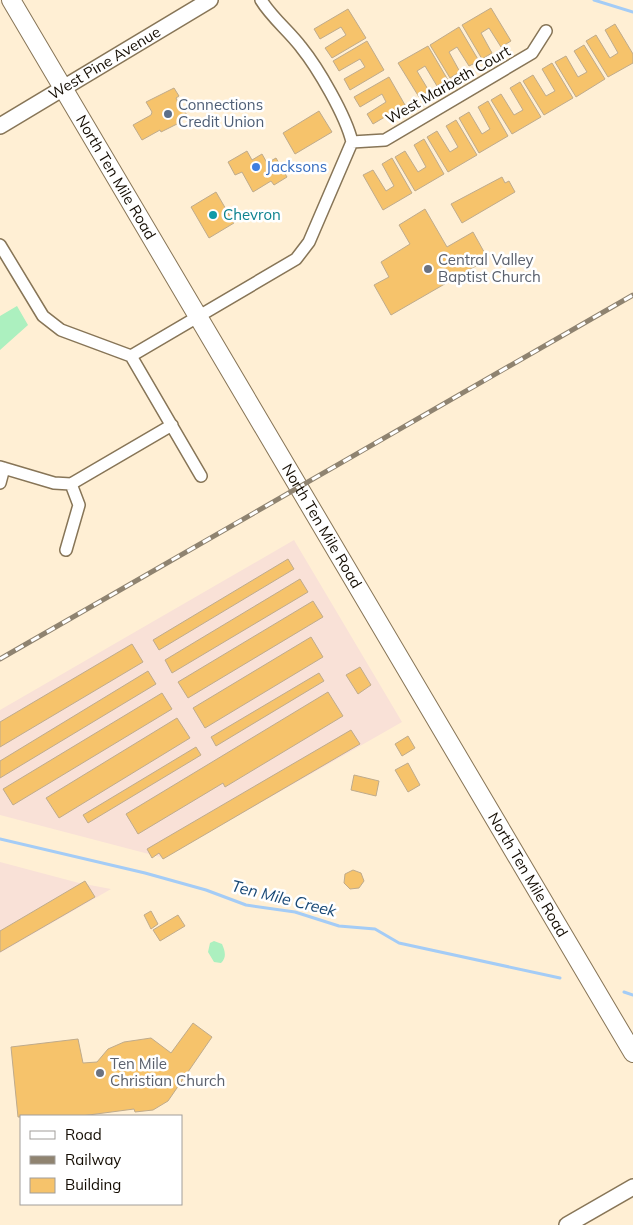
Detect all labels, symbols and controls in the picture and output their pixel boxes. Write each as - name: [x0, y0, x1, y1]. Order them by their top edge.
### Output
- street label: West Pine Avenue: [45, 22, 164, 104]
- street label: West Marbeth Court: [382, 41, 514, 128]
- place label: Connections Credit Union: [178, 95, 264, 131]
- marker: Connections Credit Union: [162, 108, 174, 120]
- street label: North Ten Mile Road: [72, 111, 160, 243]
- place label: Jacksons: [266, 157, 327, 176]
- marker: Jacksons: [250, 161, 262, 173]
- place label: Chevron: [223, 205, 281, 224]
- marker: Chevron: [207, 209, 219, 221]
- place label: Central Valley Baptist Church: [438, 250, 541, 286]
- marker: Central Valley Baptist Church: [422, 263, 434, 275]
- street label: North Ten Mile Road: [278, 460, 366, 592]
- street label: North Ten Mile Road: [484, 809, 572, 940]
- water label: Ten Mile Creek: [230, 875, 339, 921]
- place label: Ten Mile Christian Church: [110, 1054, 225, 1090]
- marker: Ten Mile Christian Church: [94, 1067, 106, 1079]
- legend: [20, 1115, 182, 1205]
- text: Road: [65, 1125, 102, 1144]
- text: Railway: [65, 1150, 121, 1169]
- text: Building: [65, 1175, 121, 1194]

